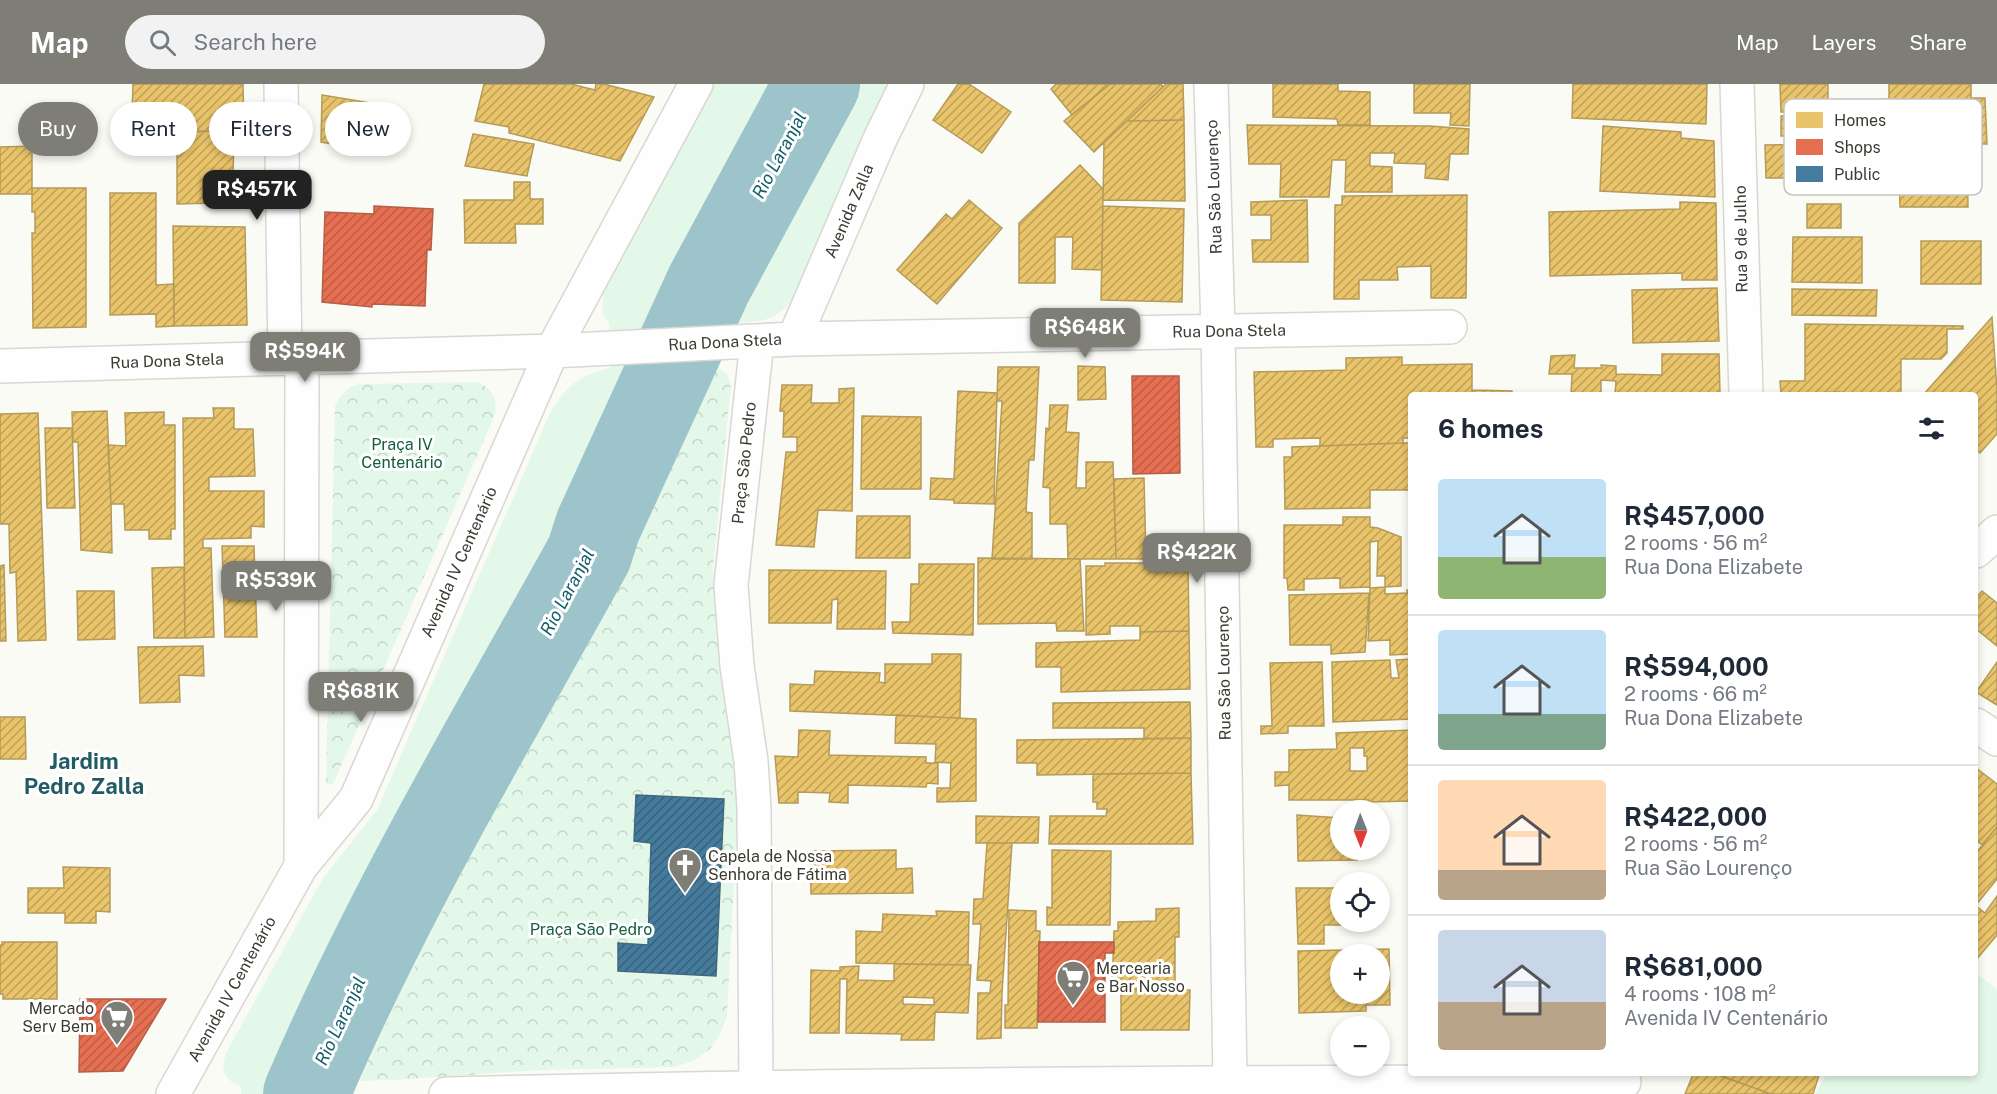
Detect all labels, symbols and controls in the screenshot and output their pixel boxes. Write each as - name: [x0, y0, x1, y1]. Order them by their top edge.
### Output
- search box: [125, 15, 545, 69]
- text: Map: [30, 26, 89, 59]
- icon: search: [146, 26, 179, 59]
- text: Search here: [194, 29, 317, 55]
- text: Map: [1736, 30, 1779, 55]
- text: Layers: [1812, 30, 1876, 55]
- text: Share: [1909, 30, 1967, 55]
- legend: [1784, 99, 1982, 195]
- chip: Buy: [18, 102, 98, 156]
- chip: Rent: [110, 102, 197, 156]
- chip: Filters: [209, 102, 313, 156]
- chip: New: [325, 102, 411, 156]
- water label: Rio Laranjal: [747, 108, 811, 202]
- text: Homes: [1834, 111, 1886, 130]
- street label: Rua São Lourenço: [1202, 119, 1226, 255]
- text: Shops: [1834, 138, 1881, 157]
- street label: Avenida Zalla: [821, 161, 877, 261]
- text: Public: [1834, 165, 1881, 184]
- pin: R$457K: [208, 170, 306, 221]
- text: R$457K: [217, 177, 297, 201]
- street label: Rua 9 de Julho: [1731, 185, 1751, 293]
- pin: R$648K: [1036, 308, 1134, 359]
- text: R$648K: [1044, 315, 1126, 339]
- street label: Rua Dona Stela: [1172, 321, 1286, 341]
- street label: Rua Dona Stela: [668, 330, 782, 354]
- pin: R$594K: [256, 332, 354, 383]
- text: R$594K: [264, 339, 346, 363]
- street label: Rua Dona Stela: [110, 350, 224, 372]
- street label: Praça São Pedro: [728, 401, 760, 525]
- icon: filters: [1915, 412, 1948, 445]
- text: 6 homes: [1438, 413, 1543, 444]
- park label: Praça IV Centenário: [361, 435, 443, 472]
- street label: Avenida IV Centenário: [417, 484, 501, 640]
- text: R$457,000: [1624, 500, 1765, 531]
- icon: home: [1486, 503, 1558, 575]
- text: 2 rooms · 56 m²: [1624, 531, 1767, 555]
- pin: R$422K: [1148, 533, 1246, 584]
- text: R$422K: [1157, 540, 1237, 564]
- water label: Rio Laranjal: [535, 545, 599, 639]
- text: Rua Dona Elizabete: [1624, 555, 1803, 579]
- pin: R$539K: [227, 561, 325, 612]
- text: R$539K: [235, 568, 317, 592]
- street label: Rua São Lourenço: [1213, 606, 1235, 740]
- text: R$594,000: [1624, 651, 1769, 682]
- icon: home: [1486, 654, 1558, 726]
- pin: R$681K: [312, 672, 410, 723]
- text: R$681K: [323, 679, 400, 703]
- text: 2 rooms · 66 m²: [1624, 682, 1767, 706]
- text: Rua Dona Elizabete: [1624, 706, 1803, 730]
- district label: Jardim Pedro Zalla: [24, 748, 144, 799]
- north arrow: [1330, 800, 1390, 860]
- map controls: [1330, 800, 1390, 1076]
- text: R$422,000: [1624, 801, 1767, 832]
- icon: home: [1486, 804, 1558, 876]
- text: 2 rooms · 56 m²: [1624, 832, 1767, 856]
- church icon: Capela de Nossa Senhora de Fátima: [667, 847, 703, 894]
- place label: Capela de Nossa Senhora de Fátima: [708, 847, 847, 884]
- text: Rua São Lourenço: [1624, 856, 1792, 880]
- button: locate: [1330, 872, 1390, 932]
- street label: Avenida IV Centenário: [184, 913, 280, 1065]
- park label: Praça São Pedro: [530, 920, 652, 939]
- button: +: [1330, 944, 1390, 1004]
- text: R$681,000: [1624, 951, 1763, 982]
- icon: home: [1486, 954, 1558, 1026]
- supermarket icon: Mercearia e Bar Nosso: [1055, 959, 1091, 1006]
- place label: Mercearia e Bar Nosso: [1096, 959, 1185, 996]
- water label: Rio Laranjal: [310, 974, 370, 1068]
- text: 4 rooms · 108 m²: [1624, 982, 1776, 1006]
- place label: Mercado Serv Bem: [22, 999, 94, 1036]
- supermarket icon: Mercado Serv Bem: [99, 999, 135, 1046]
- text: Avenida IV Centenário: [1624, 1006, 1828, 1030]
- button: −: [1330, 1016, 1390, 1076]

